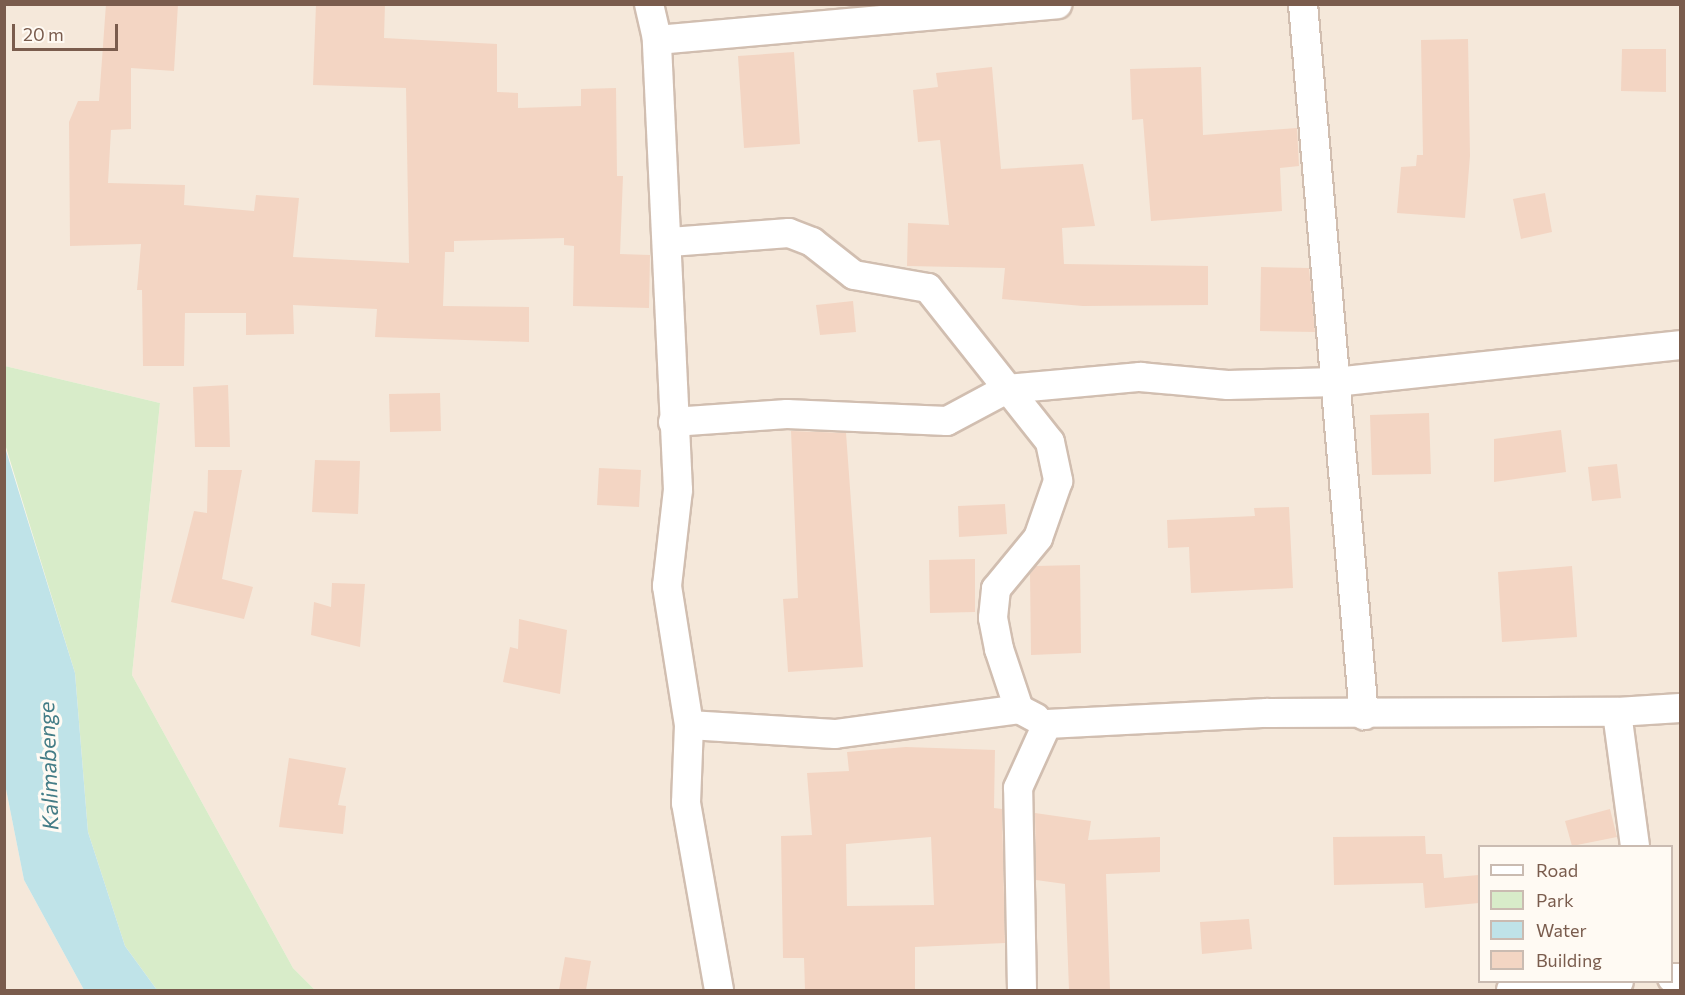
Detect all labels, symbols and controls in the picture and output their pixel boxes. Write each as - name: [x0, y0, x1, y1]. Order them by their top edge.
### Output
- scale bar: [15, 12, 122, 50]
- text: 20 m: [23, 23, 64, 45]
- water label: Kalimabenge: [33, 701, 63, 831]
- legend: [1478, 845, 1673, 983]
- text: Road: [1536, 859, 1578, 881]
- text: Park: [1536, 889, 1574, 911]
- text: Water: [1536, 919, 1587, 941]
- text: Building: [1536, 949, 1602, 971]

